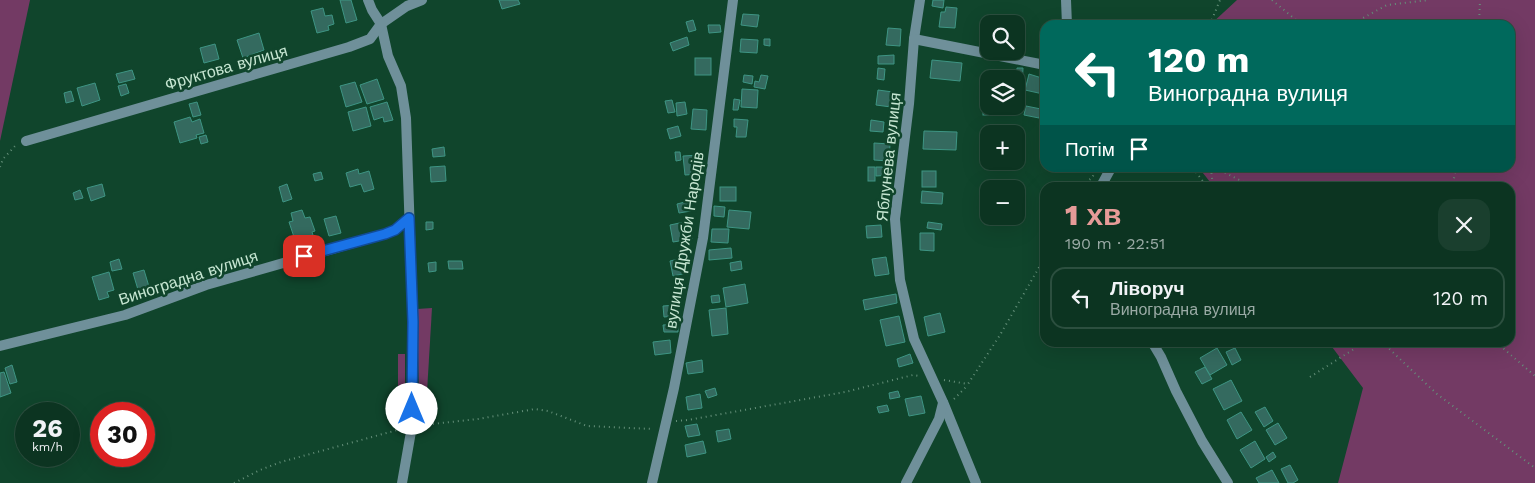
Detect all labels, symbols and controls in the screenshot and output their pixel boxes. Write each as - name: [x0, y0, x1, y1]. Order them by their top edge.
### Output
- map controls: [980, 15, 1025, 225]
- button: search: [980, 15, 1025, 60]
- text: 120 m: [1148, 39, 1249, 81]
- icon: left: [1065, 40, 1130, 105]
- street label: Фруктова вулиця: [163, 41, 290, 94]
- button: layers: [980, 70, 1025, 115]
- text: Виноградна вулиця: [1148, 81, 1348, 106]
- street label: Яблунева вулиця: [872, 92, 905, 223]
- button: +: [980, 125, 1025, 170]
- icon: arrive: [1125, 135, 1153, 163]
- text: Потім: [1065, 138, 1115, 161]
- street label: вулиця Дружби Народів: [661, 150, 708, 330]
- button: −: [980, 180, 1025, 225]
- text: 1 хв: [1065, 197, 1122, 232]
- button: close: [1438, 199, 1490, 251]
- text: 190 m · 22:51: [1065, 234, 1165, 253]
- pin: [283, 235, 325, 277]
- icon: arrive: [290, 242, 318, 270]
- street label: Виноградна вулиця: [116, 246, 260, 309]
- text: Ліворуч: [1110, 277, 1185, 300]
- icon: left: [1067, 284, 1095, 312]
- text: 120 m: [1433, 287, 1488, 310]
- text: Виноградна вулиця: [1110, 300, 1255, 319]
- position arrow: [385, 382, 437, 434]
- speed limit sign: 30: [90, 402, 155, 467]
- text: 26: [32, 414, 63, 443]
- text: km/h: [32, 440, 63, 454]

